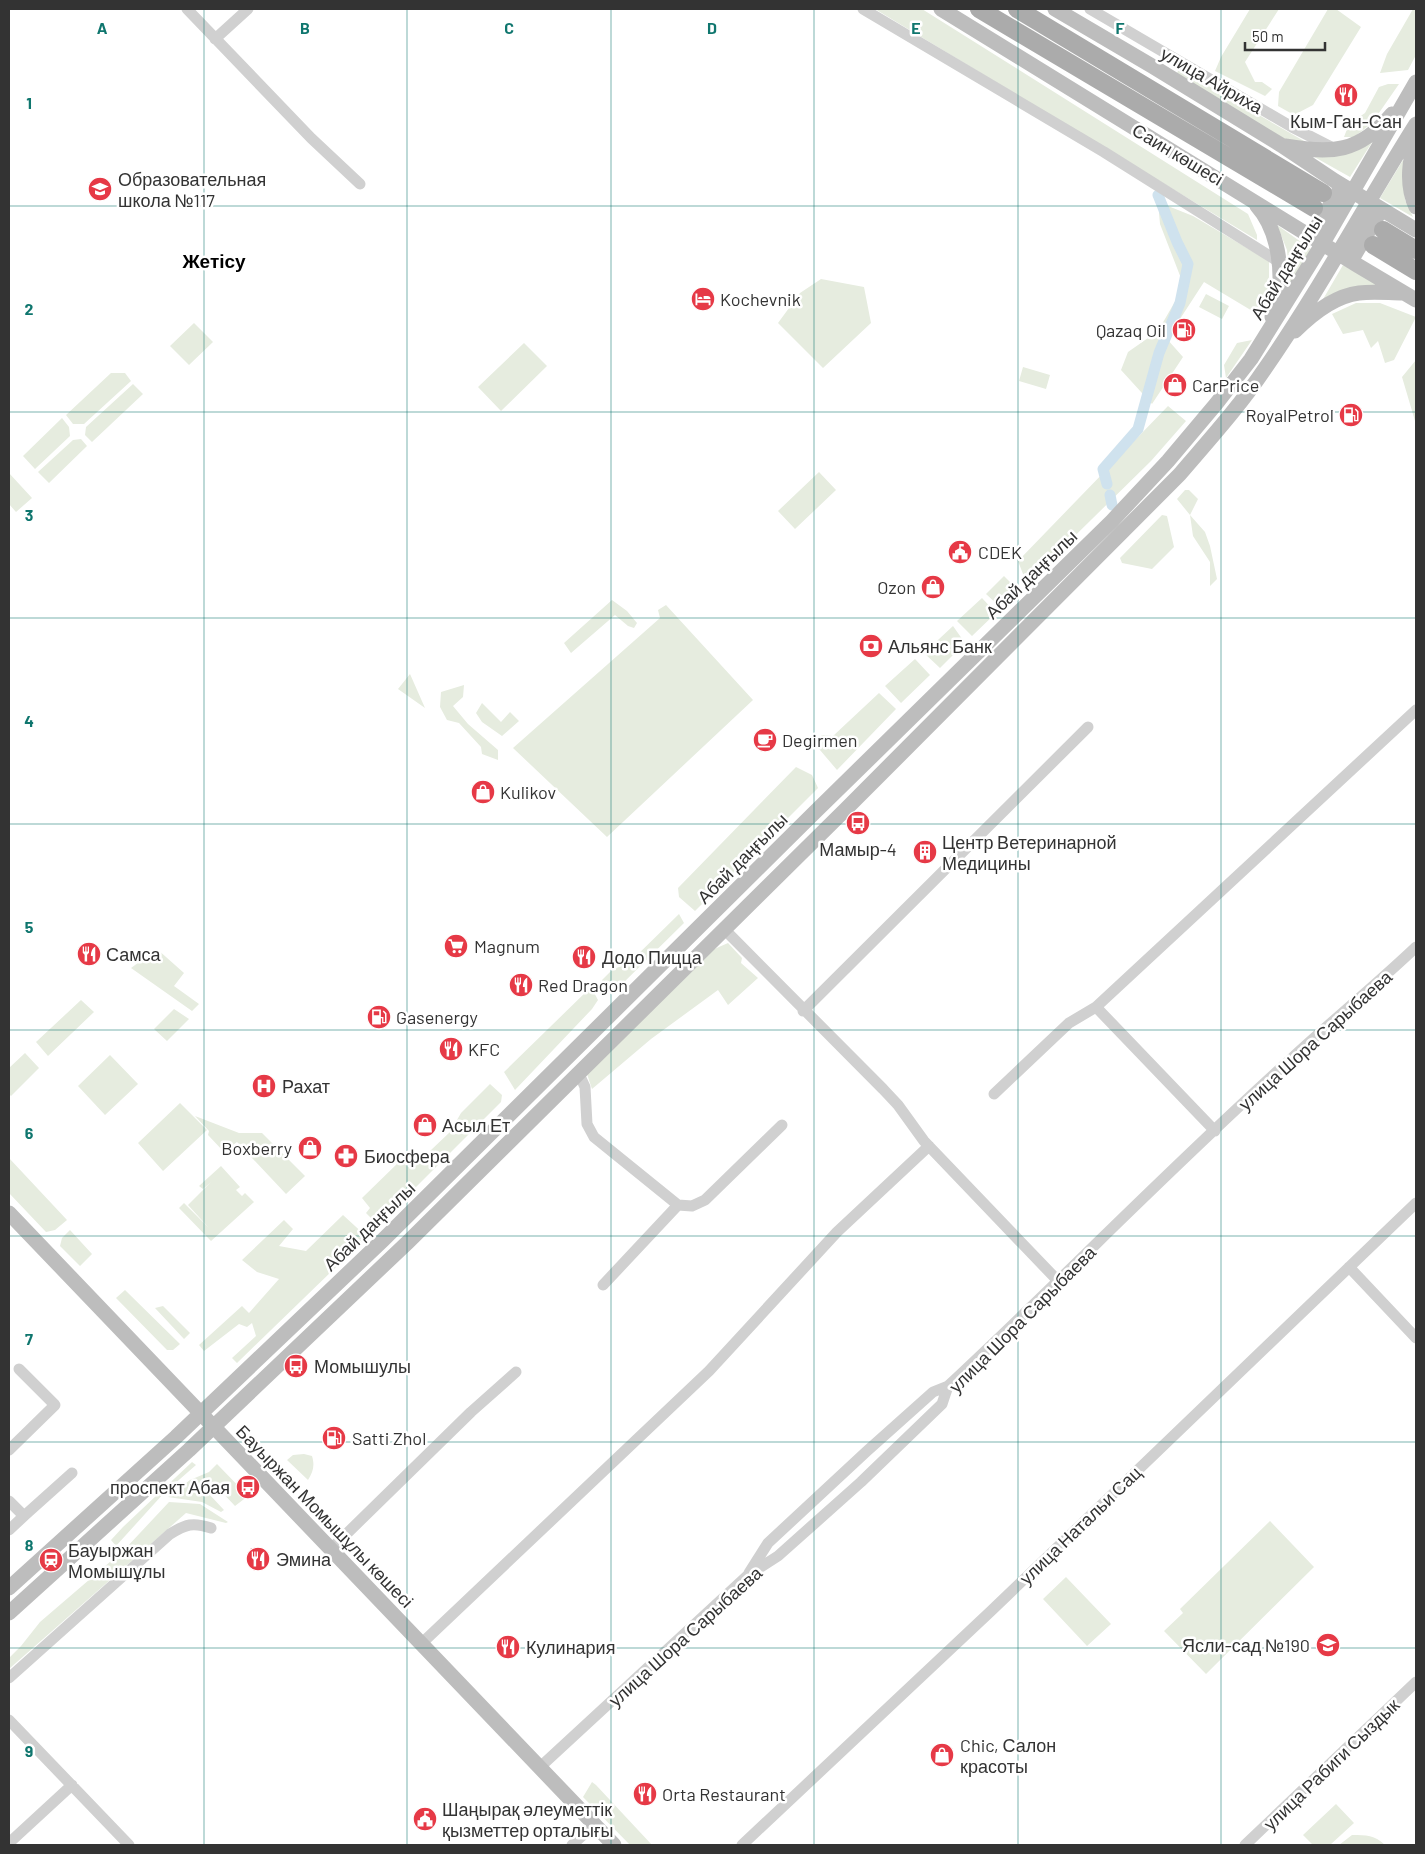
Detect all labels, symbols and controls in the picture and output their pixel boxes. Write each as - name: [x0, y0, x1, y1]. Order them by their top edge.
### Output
- text: A: [97, 18, 108, 37]
- text: B: [300, 18, 310, 37]
- text: C: [504, 18, 514, 37]
- text: D: [707, 18, 717, 37]
- text: E: [911, 18, 921, 37]
- text: F: [1116, 18, 1125, 37]
- scale bar: [1245, 20, 1325, 52]
- text: 50 m: [1252, 27, 1284, 45]
- street label: улица Айриха: [1157, 42, 1268, 119]
- restaurant icon: Кым-Ган-Сан: [1333, 82, 1359, 108]
- text: 1: [26, 93, 32, 112]
- place label: Кым-Ган-Сан: [1290, 110, 1402, 132]
- street label: Саин көшесі: [1129, 118, 1227, 190]
- place label: Образовательная школа №117: [118, 168, 266, 211]
- school or university icon: Образовательная школа №117: [87, 176, 113, 202]
- street label: Абай даңғылы: [1245, 211, 1327, 323]
- district label: Жетісу: [181, 249, 246, 272]
- hotel icon: Kochevnik: [690, 286, 716, 312]
- place label: Kochevnik: [720, 288, 801, 310]
- text: 2: [25, 299, 34, 318]
- fuel station icon: Qazaq Oil: [1171, 317, 1197, 343]
- place label: Qazaq Oil: [1096, 319, 1166, 341]
- shop icon: CarPrice: [1162, 372, 1188, 398]
- place label: CarPrice: [1192, 374, 1259, 396]
- fuel station icon: RoyalPetrol: [1338, 402, 1364, 428]
- place label: RoyalPetrol: [1245, 404, 1334, 426]
- text: 3: [25, 505, 33, 524]
- street label: Абай даңғылы: [981, 525, 1081, 623]
- public building icon: CDEK: [947, 539, 973, 565]
- place label: CDEK: [978, 541, 1022, 563]
- shop icon: Ozon: [920, 574, 946, 600]
- place label: Ozon: [877, 576, 916, 598]
- bank icon: Альянс Банк: [858, 633, 884, 659]
- place label: Альянс Банк: [888, 635, 992, 657]
- text: 4: [24, 711, 34, 730]
- cafe icon: Degirmen: [752, 727, 778, 753]
- place label: Degirmen: [782, 729, 858, 751]
- shop icon: Kulikov: [470, 779, 496, 805]
- place label: Kulikov: [500, 781, 557, 803]
- street label: Абай даңғылы: [692, 808, 792, 908]
- bus stop icon: Мамыр-4: [845, 810, 871, 836]
- place label: Центр Ветеринарной Медицины: [942, 831, 1117, 874]
- place label: Мамыр-4: [819, 838, 897, 860]
- building icon: Центр Ветеринарной Медицины: [912, 839, 938, 865]
- text: 5: [25, 917, 34, 936]
- supermarket icon: Magnum: [443, 933, 469, 959]
- place label: Magnum: [474, 935, 540, 957]
- restaurant icon: Самса: [76, 941, 102, 967]
- place label: Самса: [106, 943, 162, 965]
- restaurant icon: Додо Пицца: [571, 944, 597, 970]
- place label: Додо Пицца: [602, 946, 703, 968]
- street label: улица Шора Сарыбаева: [1234, 965, 1397, 1115]
- restaurant icon: Red Dragon: [508, 972, 534, 998]
- place label: Red Dragon: [538, 974, 628, 996]
- fuel station icon: Gasenergy: [366, 1004, 392, 1030]
- place label: Gasenergy: [396, 1006, 478, 1028]
- restaurant icon: KFC: [438, 1036, 464, 1062]
- place label: KFC: [468, 1038, 500, 1060]
- hospital icon: Рахат: [251, 1073, 277, 1099]
- place label: Рахат: [282, 1075, 330, 1097]
- shop icon: Асыл Ет: [412, 1112, 438, 1138]
- place label: Асыл Ет: [442, 1114, 510, 1136]
- text: 6: [25, 1123, 34, 1142]
- shop icon: Boxberry: [297, 1135, 323, 1161]
- place label: Boxberry: [221, 1137, 292, 1159]
- pharmacy icon: Биосфера: [333, 1143, 359, 1169]
- place label: Биосфера: [364, 1145, 451, 1167]
- street label: Абай даңғылы: [319, 1177, 419, 1275]
- street label: улица Шора Сарыбаева: [944, 1240, 1101, 1397]
- text: 7: [25, 1329, 33, 1348]
- bus stop icon: Момышулы: [283, 1353, 309, 1379]
- place label: Момышулы: [314, 1355, 411, 1377]
- street label: Бауыржан Момышұлы көшесі: [232, 1420, 418, 1612]
- fuel station icon: Satti Zhol: [321, 1425, 347, 1451]
- place label: Satti Zhol: [352, 1427, 426, 1449]
- street label: улица Натальи Сац: [1015, 1461, 1145, 1589]
- bus stop icon: проспект Абая: [235, 1474, 261, 1500]
- place label: проспект Абая: [110, 1476, 230, 1498]
- text: 8: [25, 1535, 34, 1554]
- place label: Бауыржан Момышұлы: [68, 1539, 165, 1582]
- restaurant icon: Эмина: [245, 1546, 271, 1572]
- station icon: Бауыржан Момышұлы: [38, 1547, 64, 1573]
- place label: Эмина: [276, 1548, 332, 1570]
- street label: улица Шора Сарыбаева: [604, 1561, 767, 1711]
- school or university icon: Ясли-сад №190: [1315, 1632, 1341, 1658]
- restaurant icon: Кулинария: [495, 1634, 521, 1660]
- place label: Ясли-сад №190: [1182, 1634, 1310, 1656]
- place label: Кулинария: [526, 1636, 615, 1658]
- street label: улица Рабиги Сыздык: [1259, 1693, 1404, 1835]
- place label: Chic, Салон красоты: [960, 1734, 1056, 1777]
- text: 9: [25, 1741, 33, 1760]
- shop icon: Chic, Салон красоты: [929, 1742, 955, 1768]
- restaurant icon: Orta Restaurant: [632, 1781, 658, 1807]
- place label: Orta Restaurant: [662, 1783, 786, 1805]
- place label: Шаңырақ әлеуметтік қызметтер орталығы: [442, 1798, 613, 1841]
- public building icon: Шаңырақ әлеуметтік қызметтер орталығы: [412, 1806, 438, 1832]

